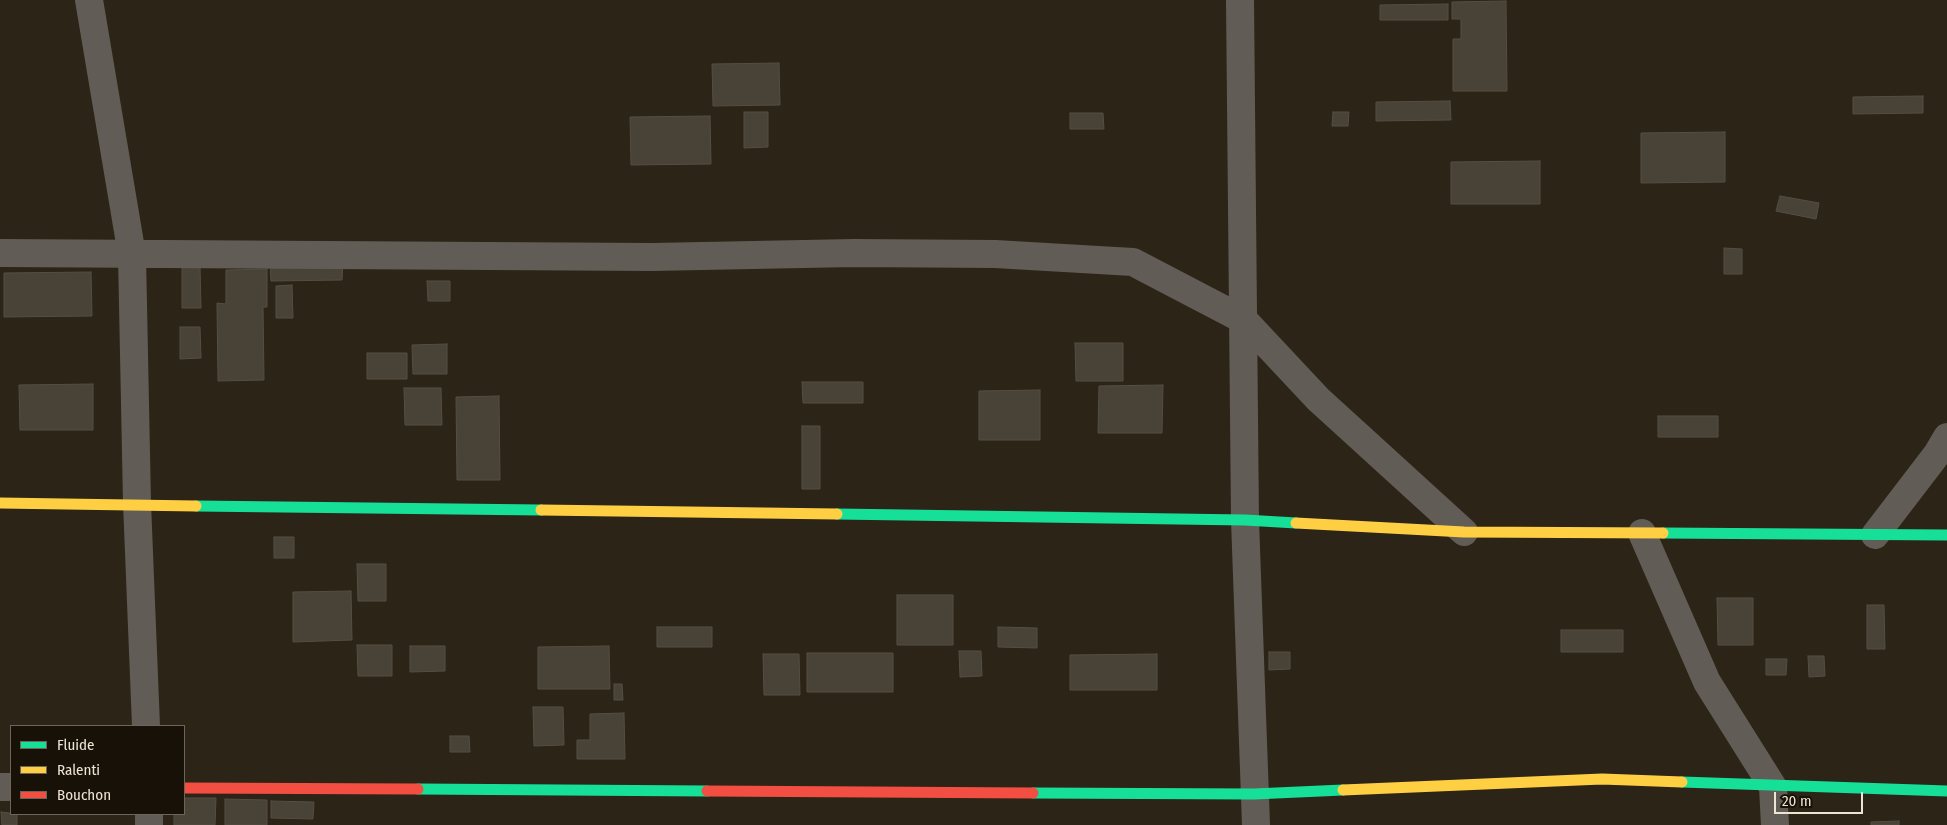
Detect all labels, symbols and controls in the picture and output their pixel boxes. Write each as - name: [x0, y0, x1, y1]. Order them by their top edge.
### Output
- legend: [10, 725, 185, 815]
- text: Fluide: [57, 736, 94, 754]
- text: Ralenti: [57, 761, 100, 779]
- scale bar: [1777, 782, 1866, 814]
- text: Bouchon: [57, 786, 111, 804]
- text: 20 m: [1782, 792, 1812, 810]

